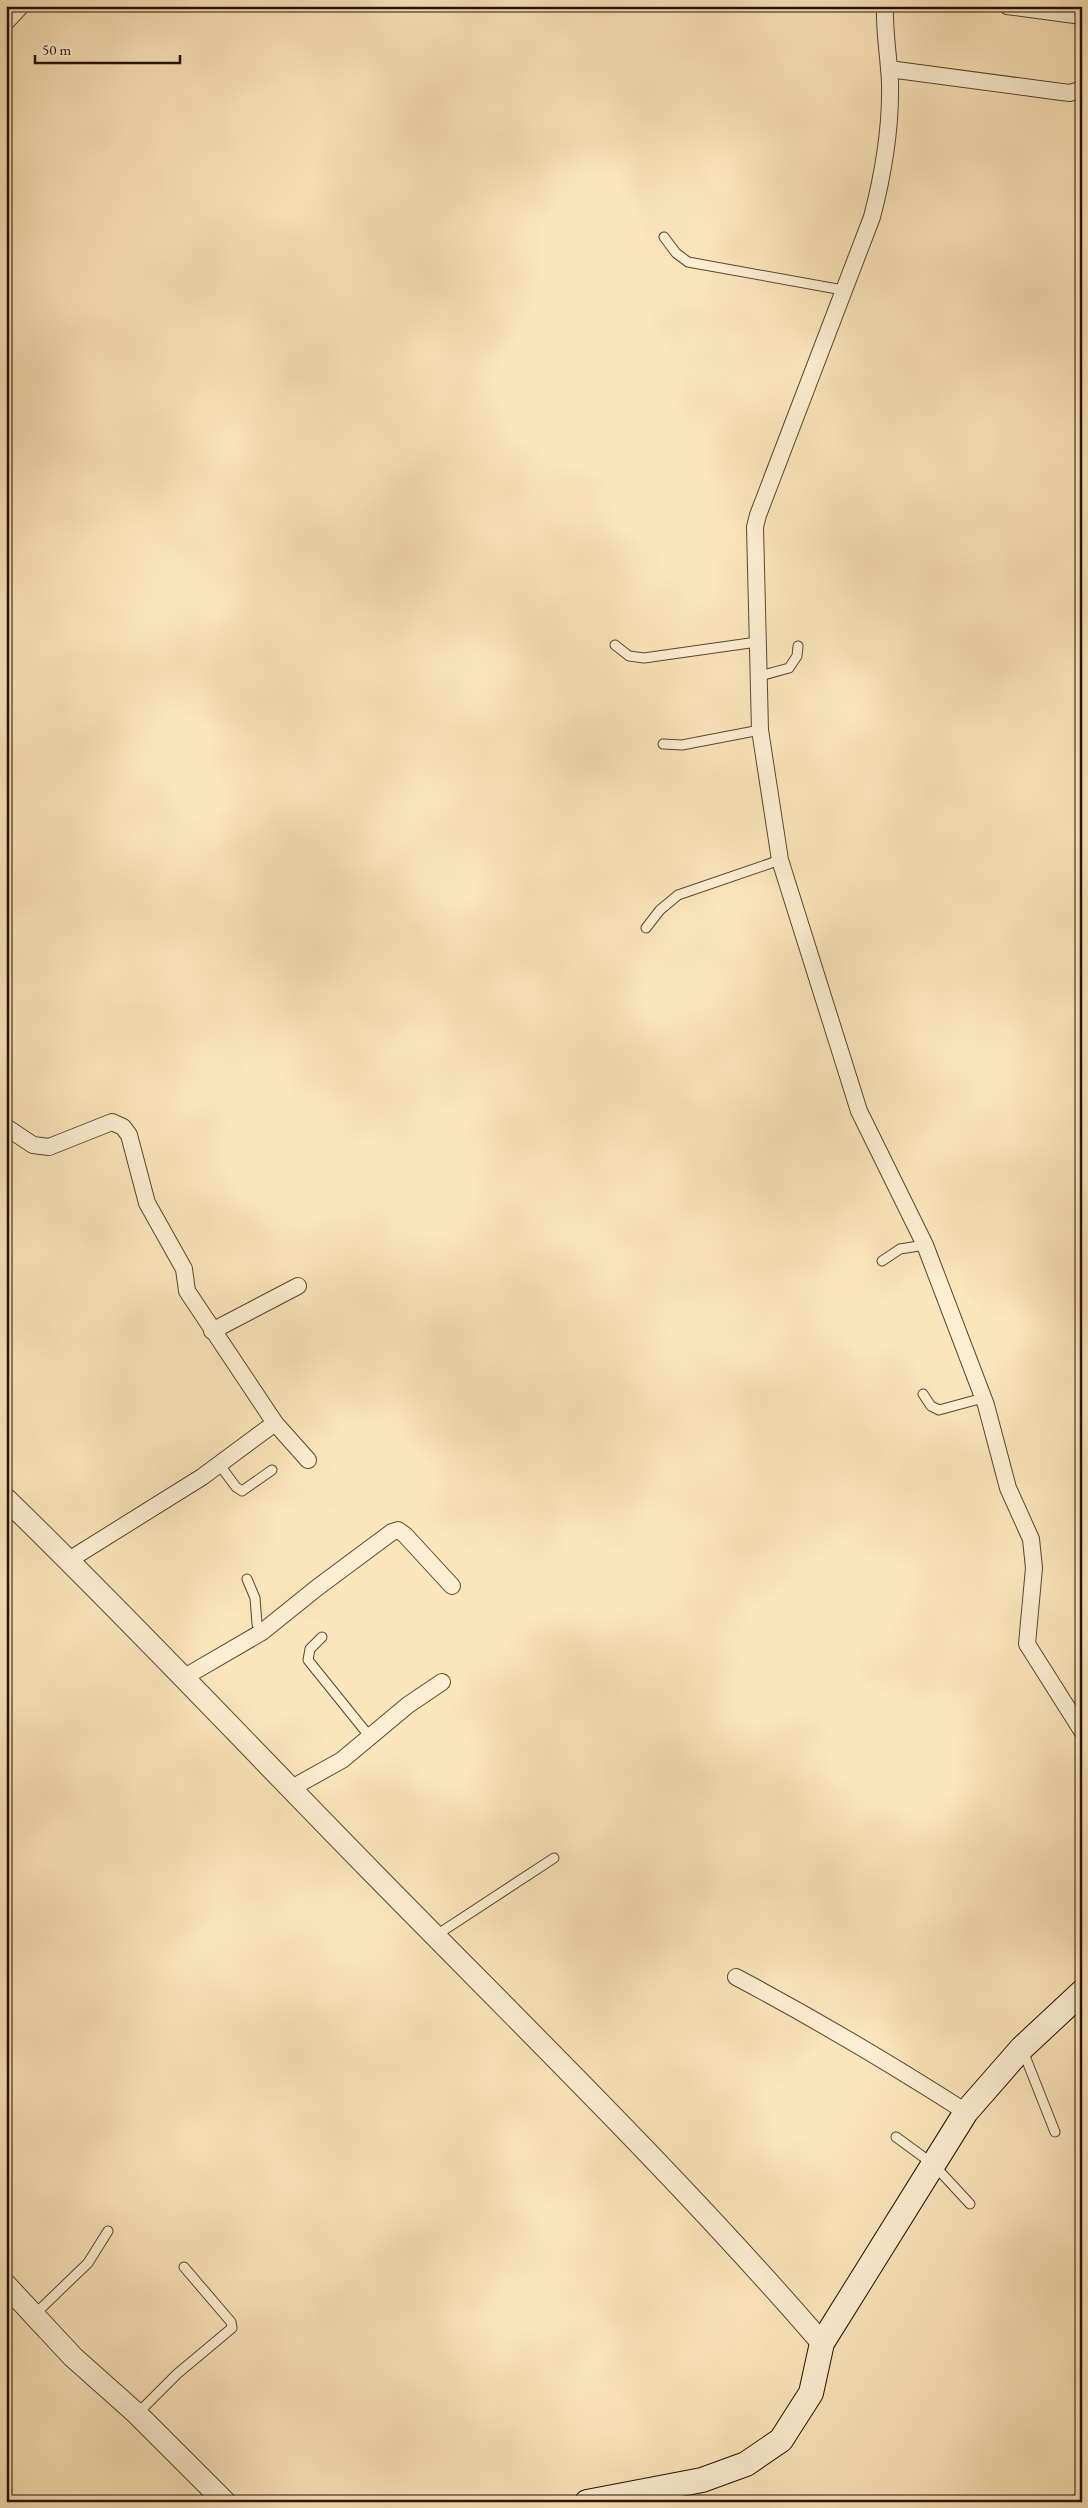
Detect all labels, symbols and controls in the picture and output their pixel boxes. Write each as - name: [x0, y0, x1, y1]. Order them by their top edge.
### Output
- scale bar: [35, 32, 180, 64]
- text: 50 m: [42, 40, 71, 59]

